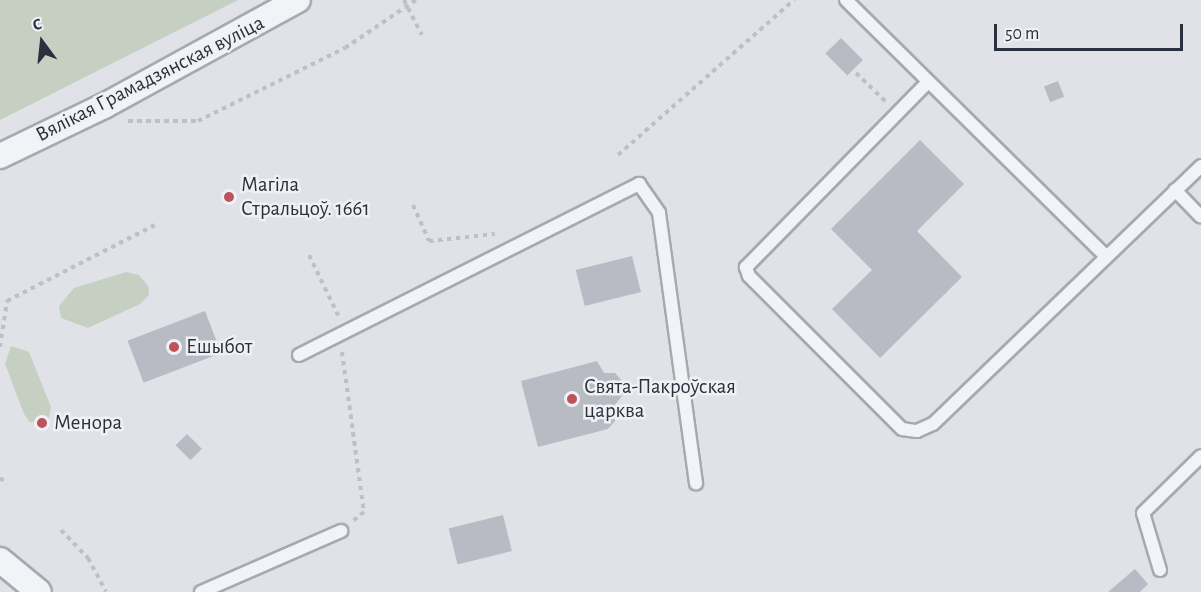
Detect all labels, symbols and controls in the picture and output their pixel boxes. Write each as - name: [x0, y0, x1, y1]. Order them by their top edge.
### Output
- street label: Вялікая Грамадзянская вуліца: [31, 10, 269, 148]
- north arrow: [12, 12, 72, 72]
- scale bar: [997, 12, 1186, 50]
- text: С: [31, 16, 44, 33]
- text: 50 m: [1005, 25, 1039, 43]
- place label: Магіла Стральцоў. 1661: [241, 172, 370, 222]
- marker: Магіла Стральцоў. 1661: [222, 190, 236, 204]
- place label: Ешыбот: [186, 334, 252, 360]
- marker: Ешыбот: [167, 340, 181, 354]
- place label: Свята-Пакроўская царква: [584, 374, 736, 424]
- marker: Свята-Пакроўская царква: [565, 392, 579, 406]
- place label: Менора: [54, 410, 122, 436]
- marker: Менора: [35, 416, 49, 430]

